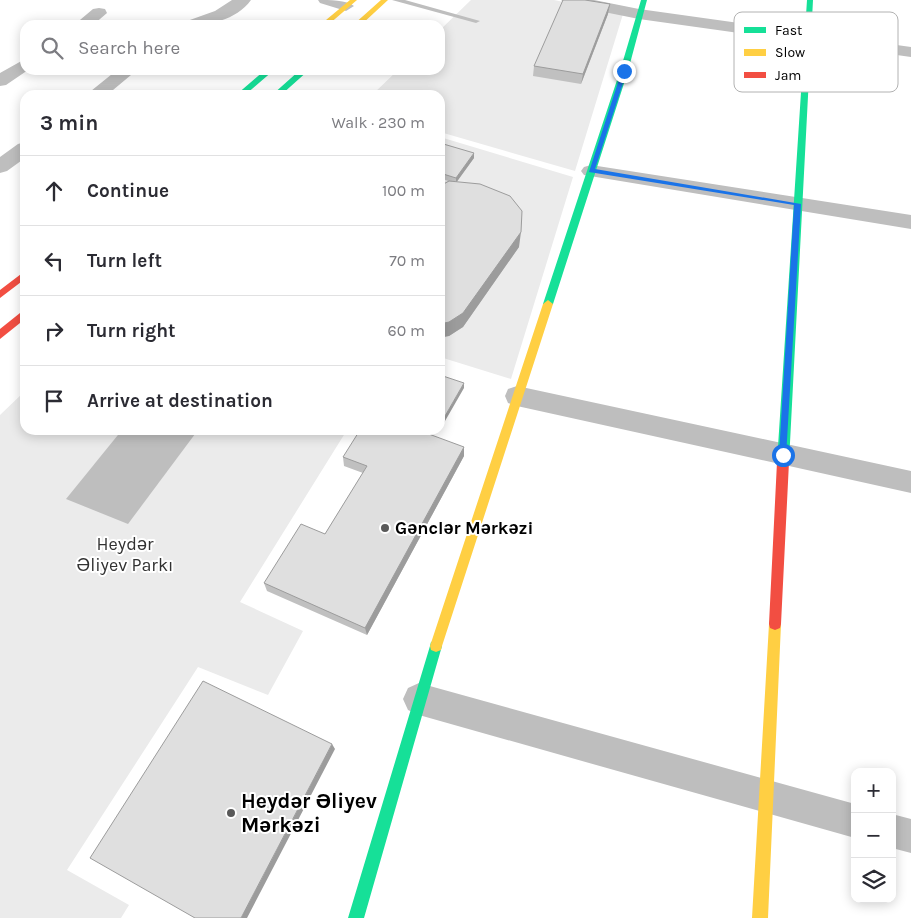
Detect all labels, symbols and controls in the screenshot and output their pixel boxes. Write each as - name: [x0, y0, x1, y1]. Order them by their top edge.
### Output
- legend: [734, 12, 898, 92]
- search box: [20, 20, 445, 75]
- text: Fast: [775, 22, 802, 39]
- icon: search: [38, 34, 66, 62]
- text: Search here: [78, 37, 180, 59]
- text: Slow: [775, 44, 805, 61]
- route end: [613, 60, 636, 83]
- text: Jam: [775, 67, 801, 84]
- text: 3 min: [40, 111, 98, 135]
- text: Walk · 230 m: [331, 113, 425, 132]
- icon: ahead: [40, 177, 68, 205]
- text: Continue: [87, 180, 169, 202]
- text: 100 m: [382, 181, 425, 200]
- icon: left: [40, 247, 68, 275]
- text: Turn left: [87, 250, 162, 272]
- text: 70 m: [389, 251, 425, 270]
- icon: right: [40, 317, 68, 345]
- text: Turn right: [87, 320, 176, 342]
- text: 60 m: [388, 321, 425, 340]
- icon: arrive: [40, 387, 68, 415]
- text: Arrive at destination: [87, 390, 273, 412]
- route start: [772, 444, 795, 467]
- place label: Gənclər Mərkəzi: [395, 517, 533, 539]
- marker: Gənclər Mərkəzi: [379, 522, 391, 534]
- park label: Heydər Əliyev Parkı: [77, 533, 173, 576]
- map controls: [851, 768, 896, 903]
- button: +: [851, 768, 896, 813]
- place label: Heydər Əliyev Mərkəzi: [241, 789, 377, 837]
- marker: Heydər Əliyev Mərkəzi: [225, 807, 237, 819]
- button: −: [851, 813, 896, 858]
- button: layers: [851, 858, 896, 903]

